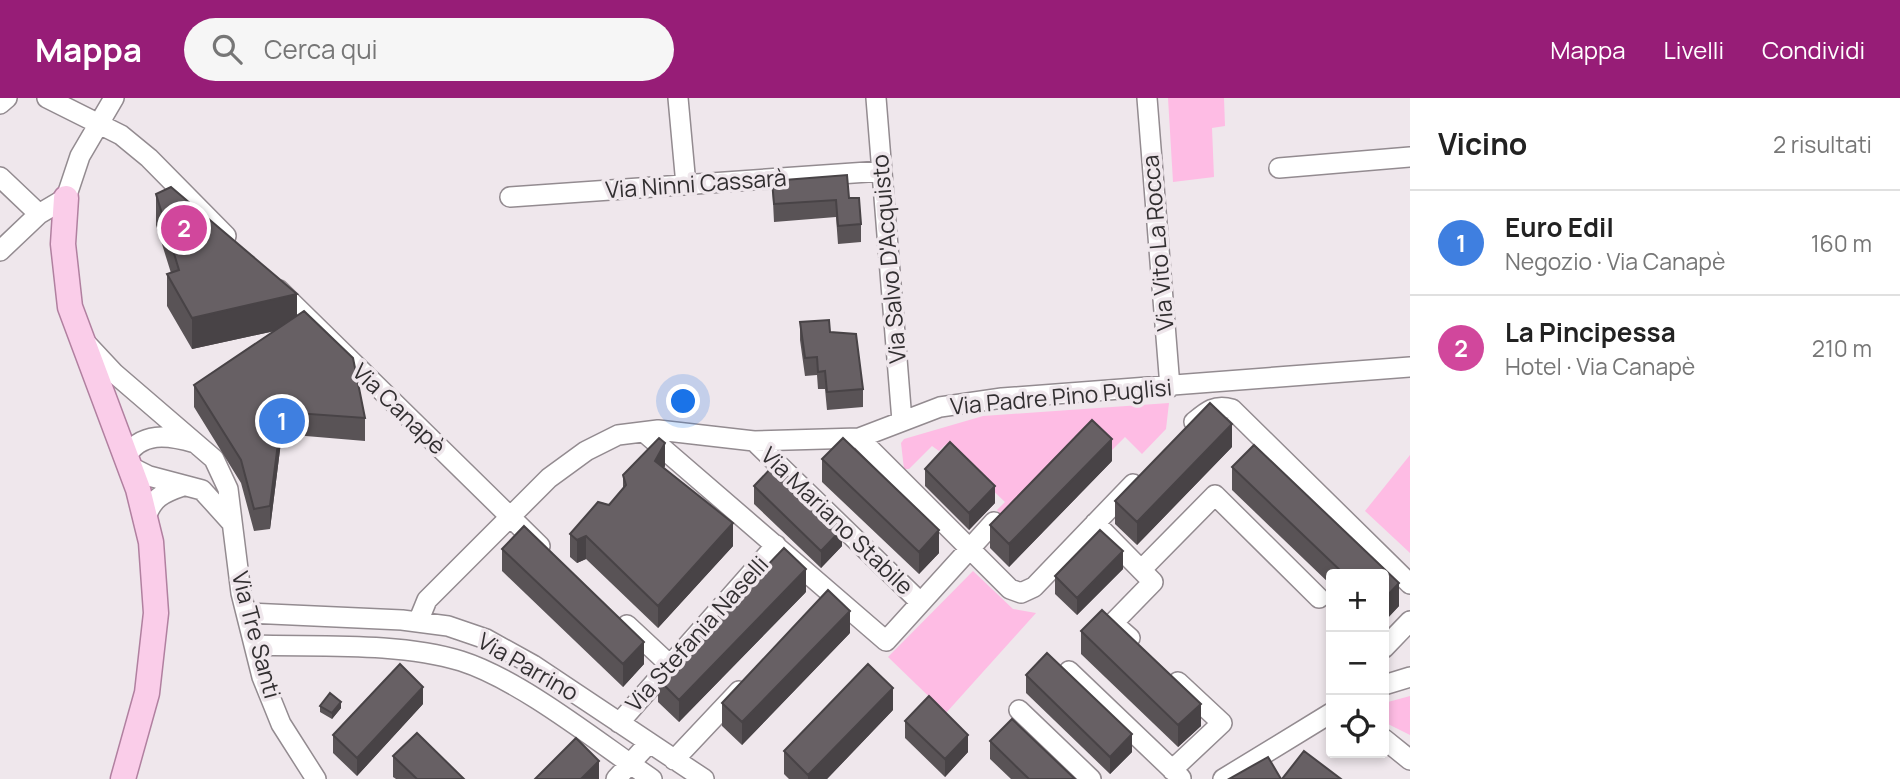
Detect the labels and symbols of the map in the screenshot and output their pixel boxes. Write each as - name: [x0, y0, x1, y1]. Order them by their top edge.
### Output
- street label: Via Salvo D'Acquisto: [863, 153, 913, 365]
- street label: Via Vito La Rocca: [1133, 154, 1181, 333]
- street label: Via Ninni Cassarà: [604, 161, 787, 205]
- pin: 2: [161, 202, 207, 254]
- street label: Via Canapè: [346, 355, 454, 461]
- street label: Via Padre Pino Puglisi: [949, 370, 1173, 422]
- your location: [666, 384, 700, 418]
- pin: 1: [259, 395, 305, 447]
- street label: Via Mariano Stabile: [754, 439, 921, 601]
- street label: Via Stefania Naselli: [618, 548, 775, 718]
- street label: Via Tre Santi: [225, 568, 289, 702]
- street label: Via Parrino: [472, 624, 585, 708]

